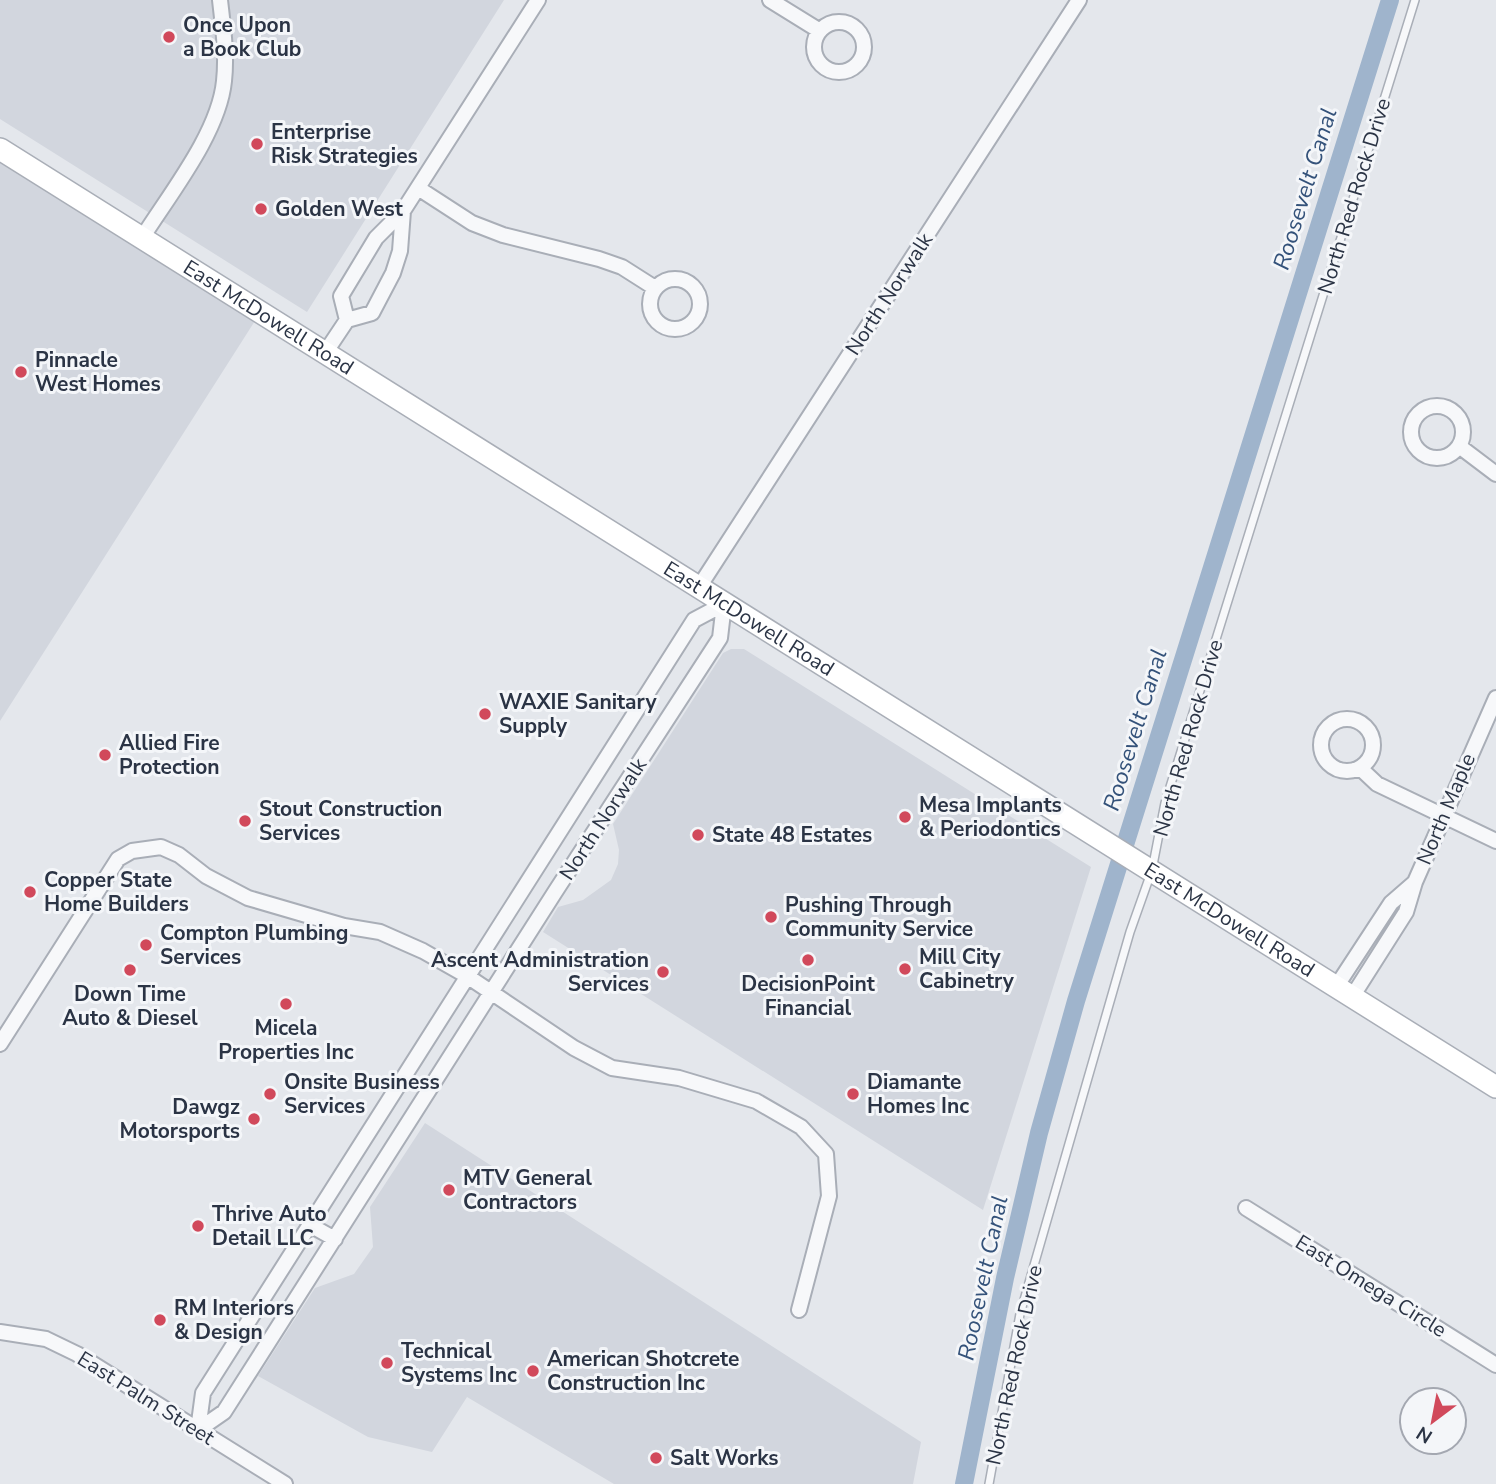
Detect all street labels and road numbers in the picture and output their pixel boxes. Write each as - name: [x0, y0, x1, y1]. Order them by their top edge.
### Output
- street label: North Red Rock Drive: [1311, 95, 1397, 297]
- street label: North Norwalk: [839, 227, 939, 361]
- street label: East McDowell Road: [178, 253, 359, 381]
- street label: East McDowell Road: [658, 555, 840, 683]
- street label: North Red Rock Drive: [1146, 636, 1230, 840]
- street label: North Maple: [1410, 749, 1482, 869]
- street label: North Norwalk: [553, 752, 653, 886]
- street label: East McDowell Road: [1139, 856, 1320, 984]
- street label: East Omega Circle: [1290, 1228, 1452, 1344]
- street label: North Red Rock Drive: [979, 1263, 1049, 1467]
- street label: East Palm Street: [72, 1345, 220, 1452]

